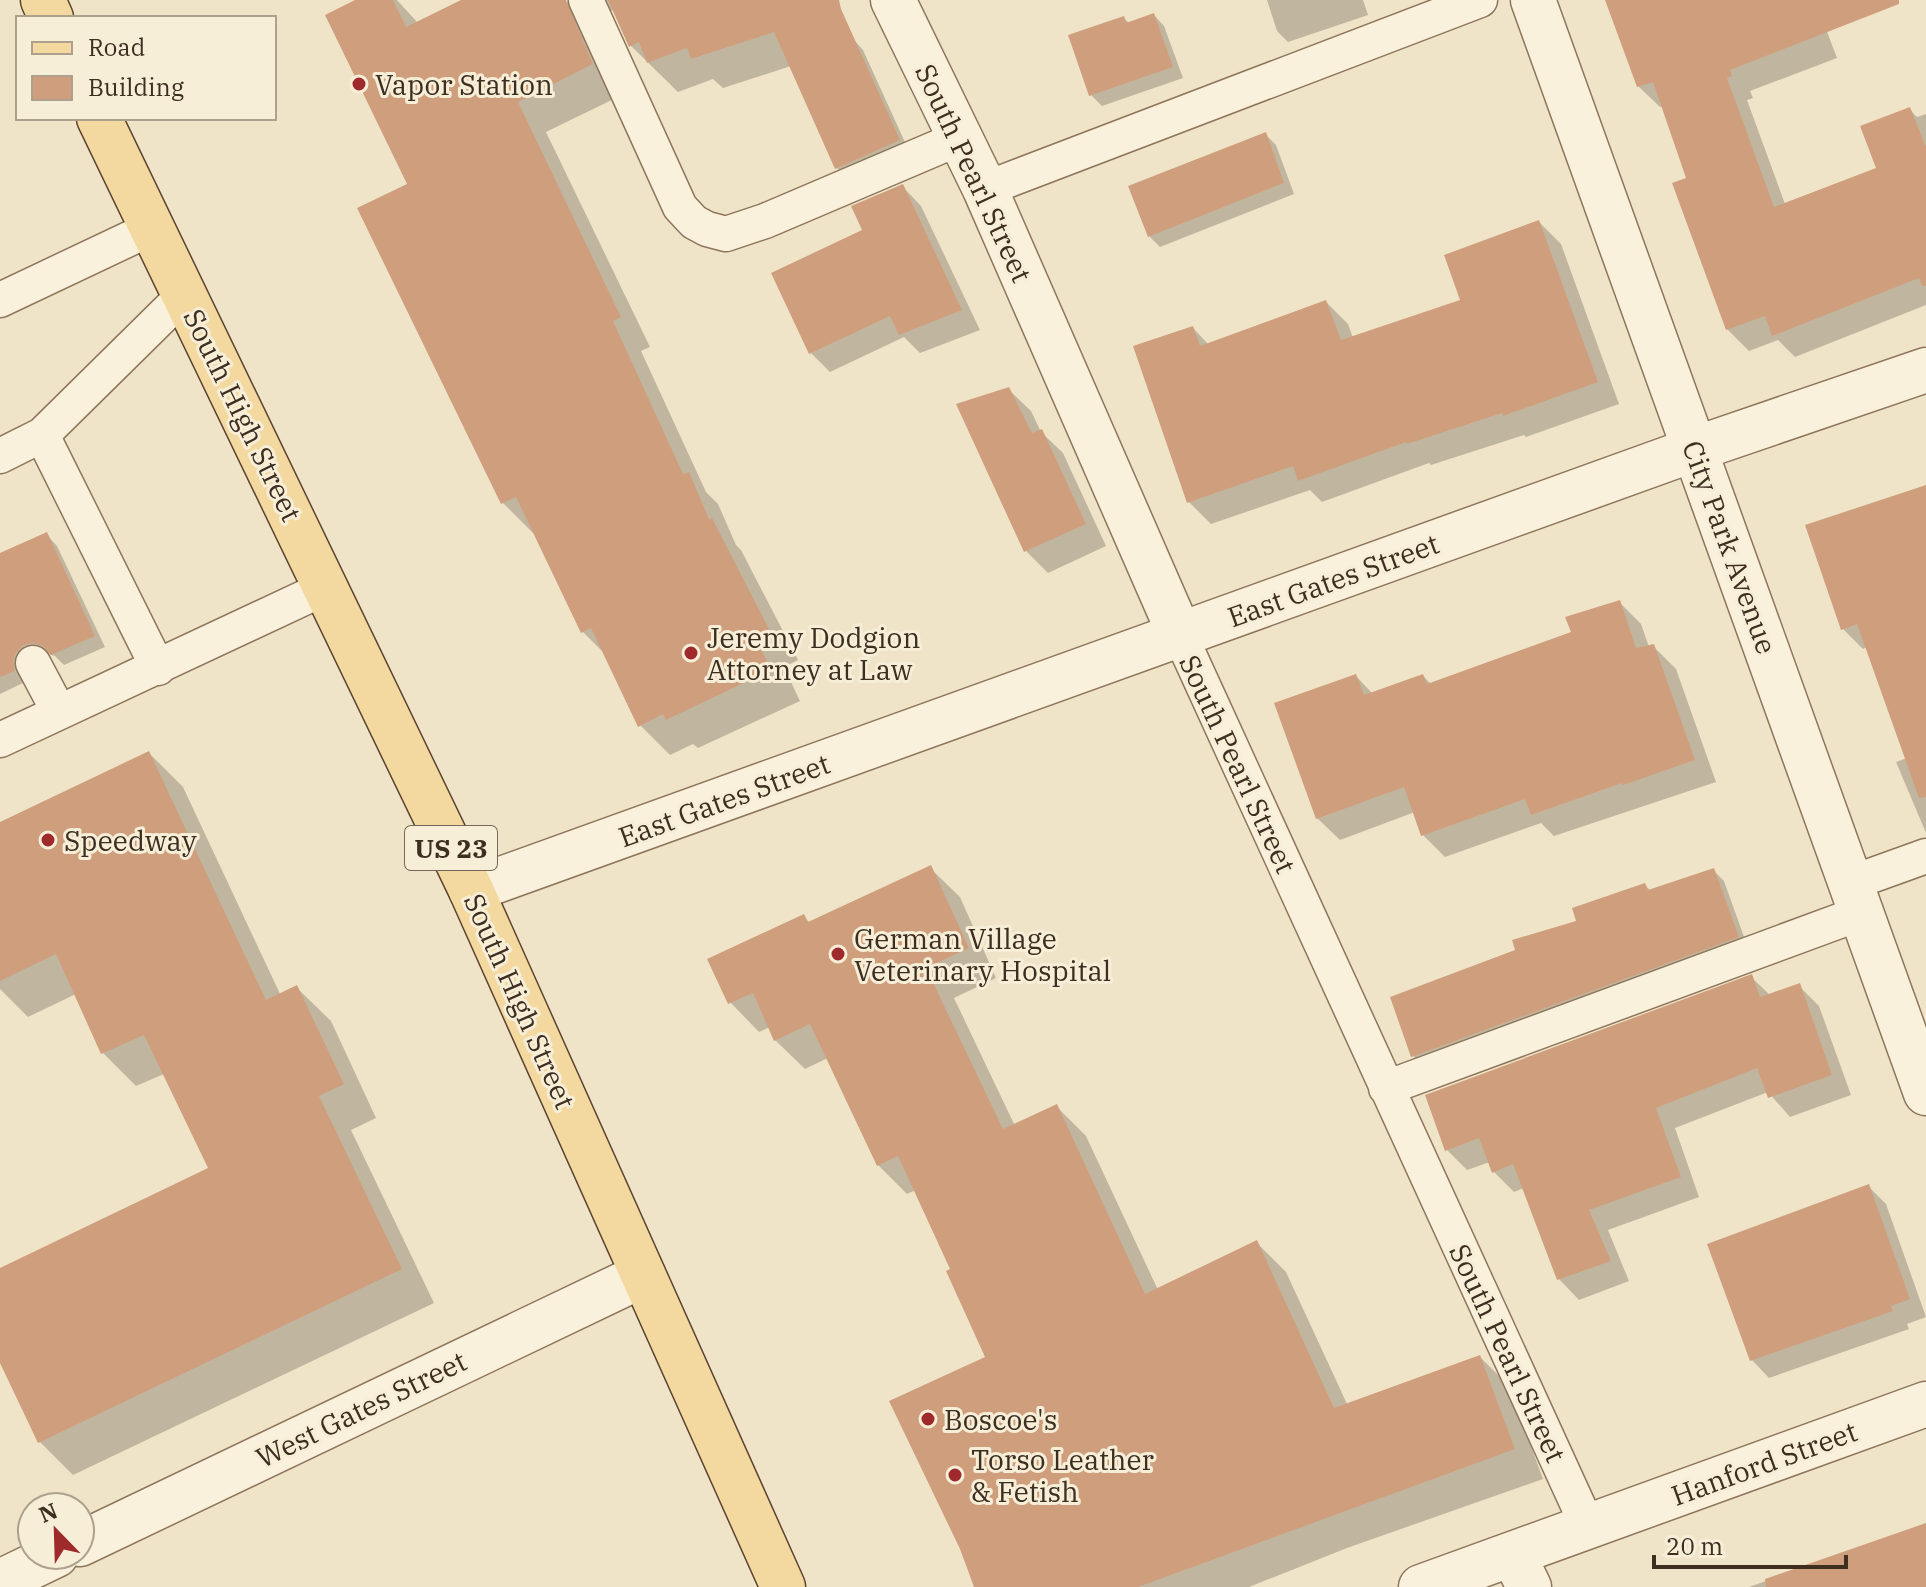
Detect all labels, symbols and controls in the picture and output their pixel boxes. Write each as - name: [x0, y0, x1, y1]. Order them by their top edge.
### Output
- legend: [16, 16, 276, 120]
- text: Road: [88, 31, 145, 63]
- street label: South Pearl Street: [907, 58, 1041, 288]
- place label: Vapor Station: [375, 66, 553, 103]
- text: Building: [88, 71, 184, 103]
- marker: Vapor Station: [350, 75, 368, 93]
- street label: South High Street: [175, 303, 311, 528]
- street label: City Park Avenue: [1674, 435, 1786, 659]
- street label: East Gates Street: [1222, 525, 1444, 635]
- place label: Jeremy Dodgion Attorney at Law: [707, 619, 920, 688]
- marker: Jeremy Dodgion Attorney at Law: [682, 644, 700, 662]
- street label: South Pearl Street: [1171, 649, 1305, 879]
- street label: East Gates Street: [613, 745, 835, 855]
- place label: Speedway: [64, 822, 197, 859]
- road number: US 23: [405, 826, 497, 870]
- marker: Speedway: [39, 831, 57, 849]
- street label: South High Street: [456, 887, 584, 1115]
- place label: German Village Veterinary Hospital: [854, 920, 1111, 989]
- marker: German Village Veterinary Hospital: [829, 945, 847, 963]
- street label: South Pearl Street: [1441, 1238, 1575, 1468]
- street label: West Gates Street: [250, 1342, 473, 1476]
- place label: Boscoe's: [944, 1401, 1057, 1438]
- marker: Boscoe's: [919, 1410, 937, 1428]
- street label: Hanford Street: [1666, 1412, 1862, 1514]
- place label: Torso Leather & Fetish: [971, 1441, 1154, 1510]
- marker: Torso Leather & Fetish: [946, 1466, 964, 1484]
- north arrow: [16, 1491, 96, 1571]
- text: N: [34, 1495, 62, 1529]
- scale bar: [1654, 1519, 1846, 1569]
- text: 20 m: [1666, 1530, 1723, 1562]

